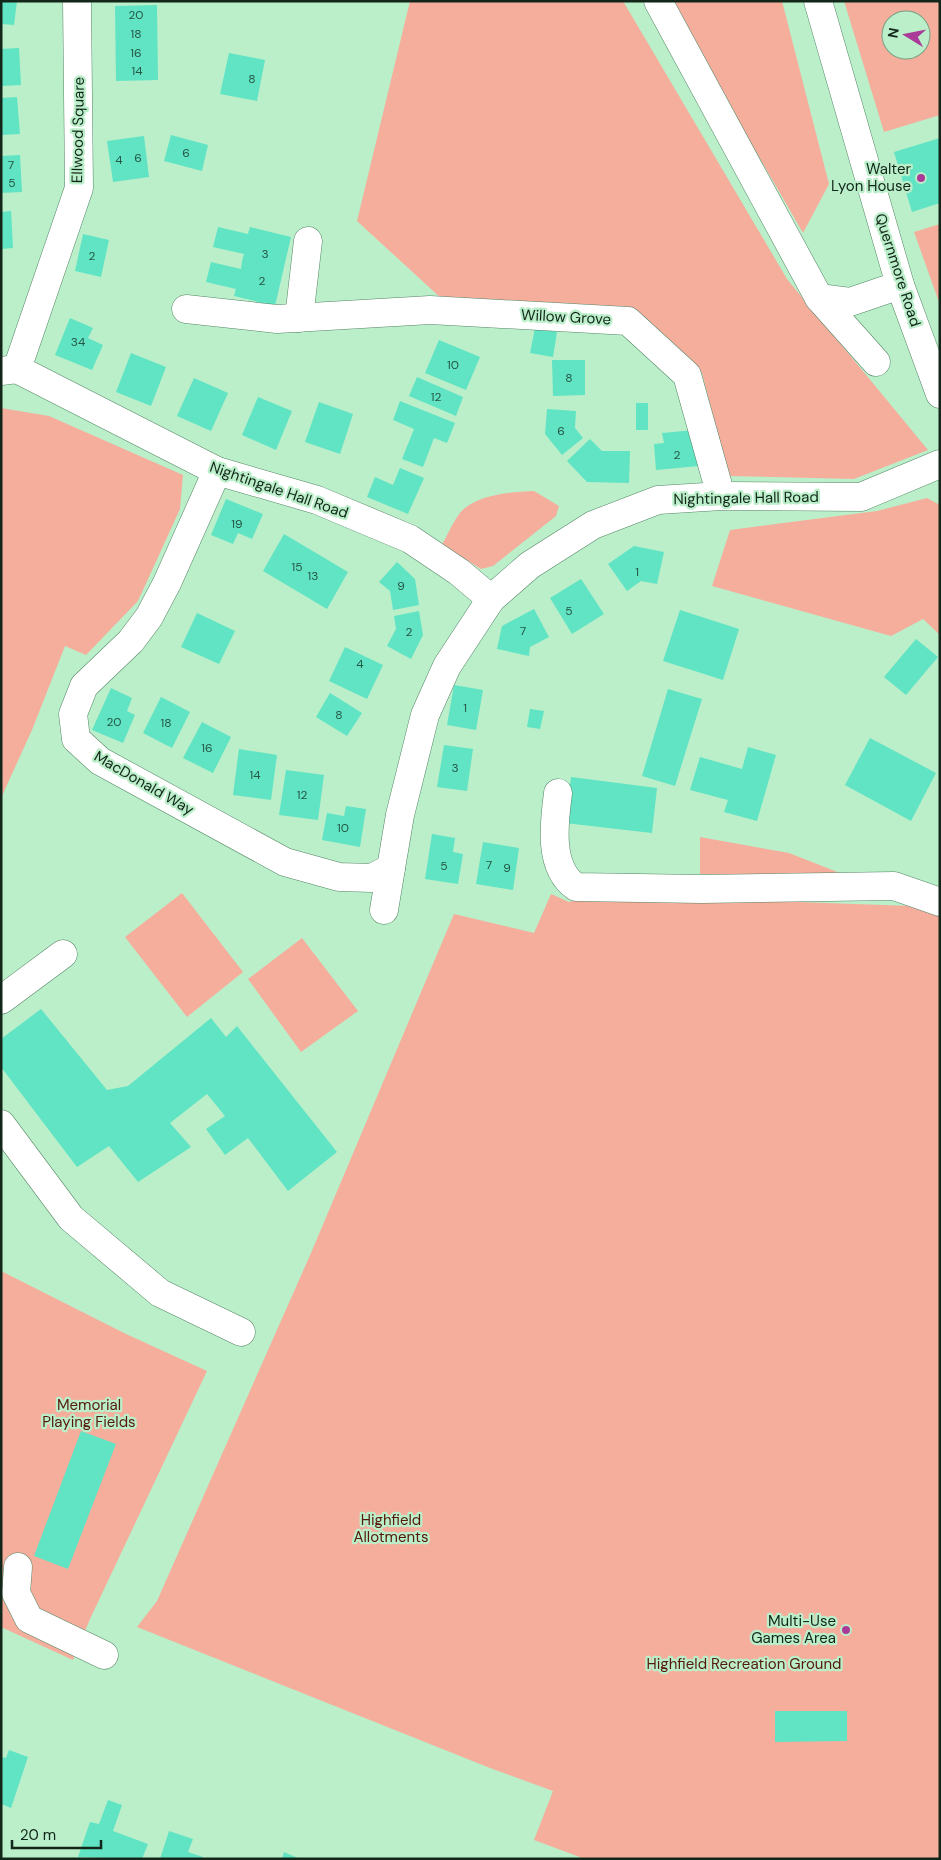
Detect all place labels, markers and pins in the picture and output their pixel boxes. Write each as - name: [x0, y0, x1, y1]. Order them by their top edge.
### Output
- place label: Walter Lyon House: [831, 159, 911, 196]
- marker: Walter Lyon House: [915, 172, 927, 184]
- place label: Multi-Use Games Area: [751, 1611, 836, 1648]
- marker: Multi-Use Games Area: [840, 1624, 852, 1636]

